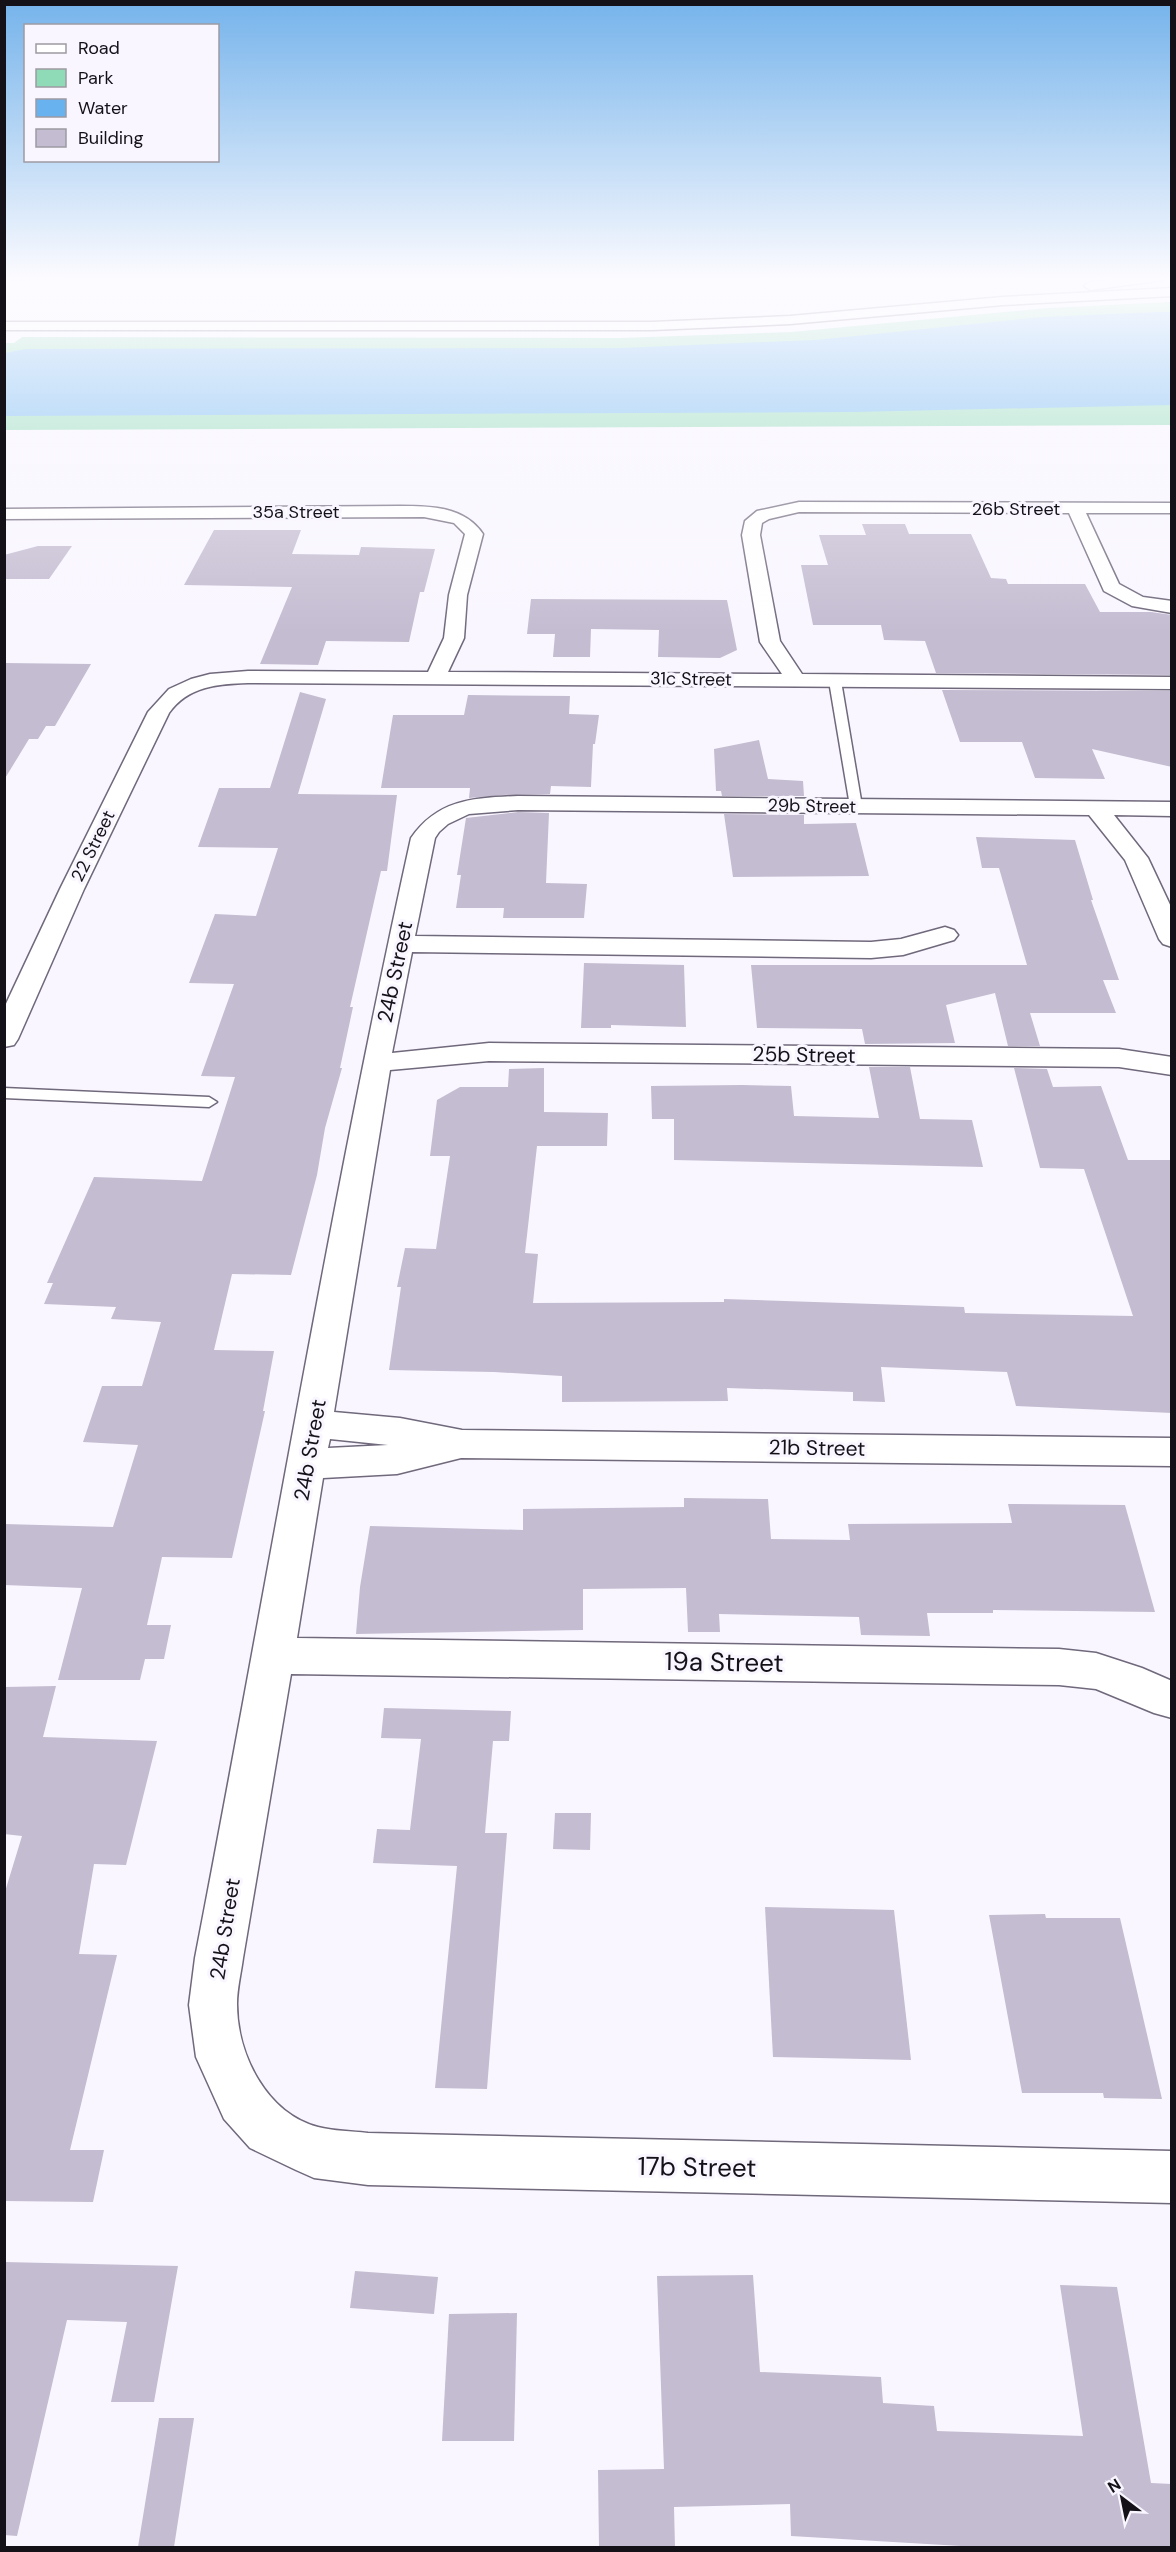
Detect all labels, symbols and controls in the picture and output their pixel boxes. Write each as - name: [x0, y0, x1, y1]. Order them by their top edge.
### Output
- legend: [24, 24, 219, 162]
- text: Road: [78, 36, 120, 60]
- text: Park: [78, 66, 114, 90]
- text: Water: [78, 96, 128, 120]
- text: Building: [78, 126, 143, 150]
- street label: 26b Street: [972, 497, 1060, 521]
- street label: 35a Street: [252, 500, 340, 524]
- street label: 31c Street: [650, 666, 732, 692]
- street label: 29b Street: [768, 793, 856, 819]
- street label: 22 Street: [65, 806, 121, 886]
- street label: 24b Street: [371, 919, 419, 1025]
- street label: 25b Street: [752, 1040, 856, 1070]
- street label: 24b Street: [287, 1397, 333, 1503]
- street label: 21b Street: [768, 1433, 866, 1463]
- street label: 19a Street: [664, 1644, 784, 1680]
- street label: 24b Street: [203, 1876, 247, 1982]
- street label: 17b Street: [637, 2149, 757, 2185]
- north arrow: [1092, 2468, 1152, 2528]
- text: N: [1104, 2474, 1125, 2498]

